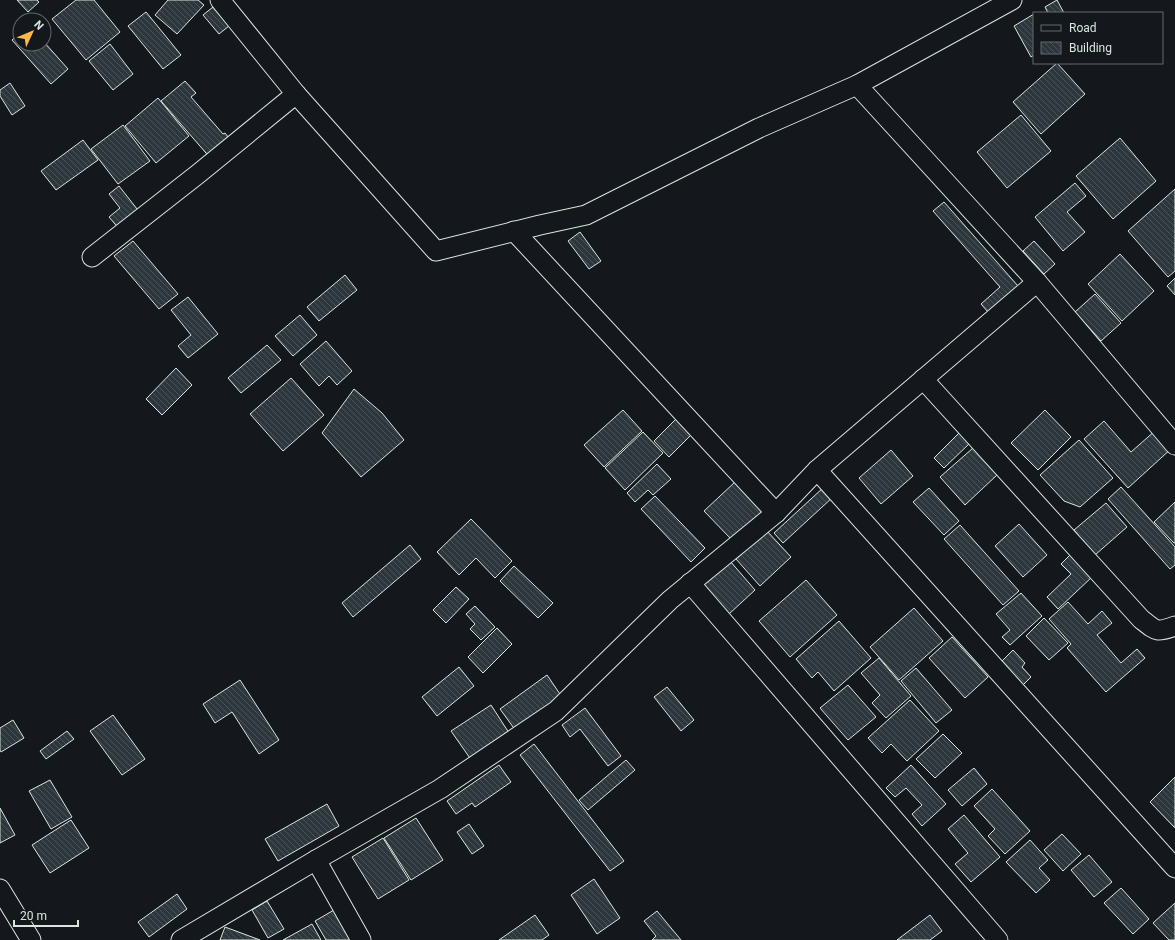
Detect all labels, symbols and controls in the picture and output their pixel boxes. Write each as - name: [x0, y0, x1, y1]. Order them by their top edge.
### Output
- north arrow: [12, 12, 52, 52]
- legend: [1033, 12, 1163, 64]
- text: N: [31, 18, 46, 33]
- text: Road: [1069, 21, 1097, 35]
- text: Building: [1069, 41, 1112, 55]
- scale bar: [14, 902, 78, 928]
- text: 20 m: [20, 909, 47, 923]

